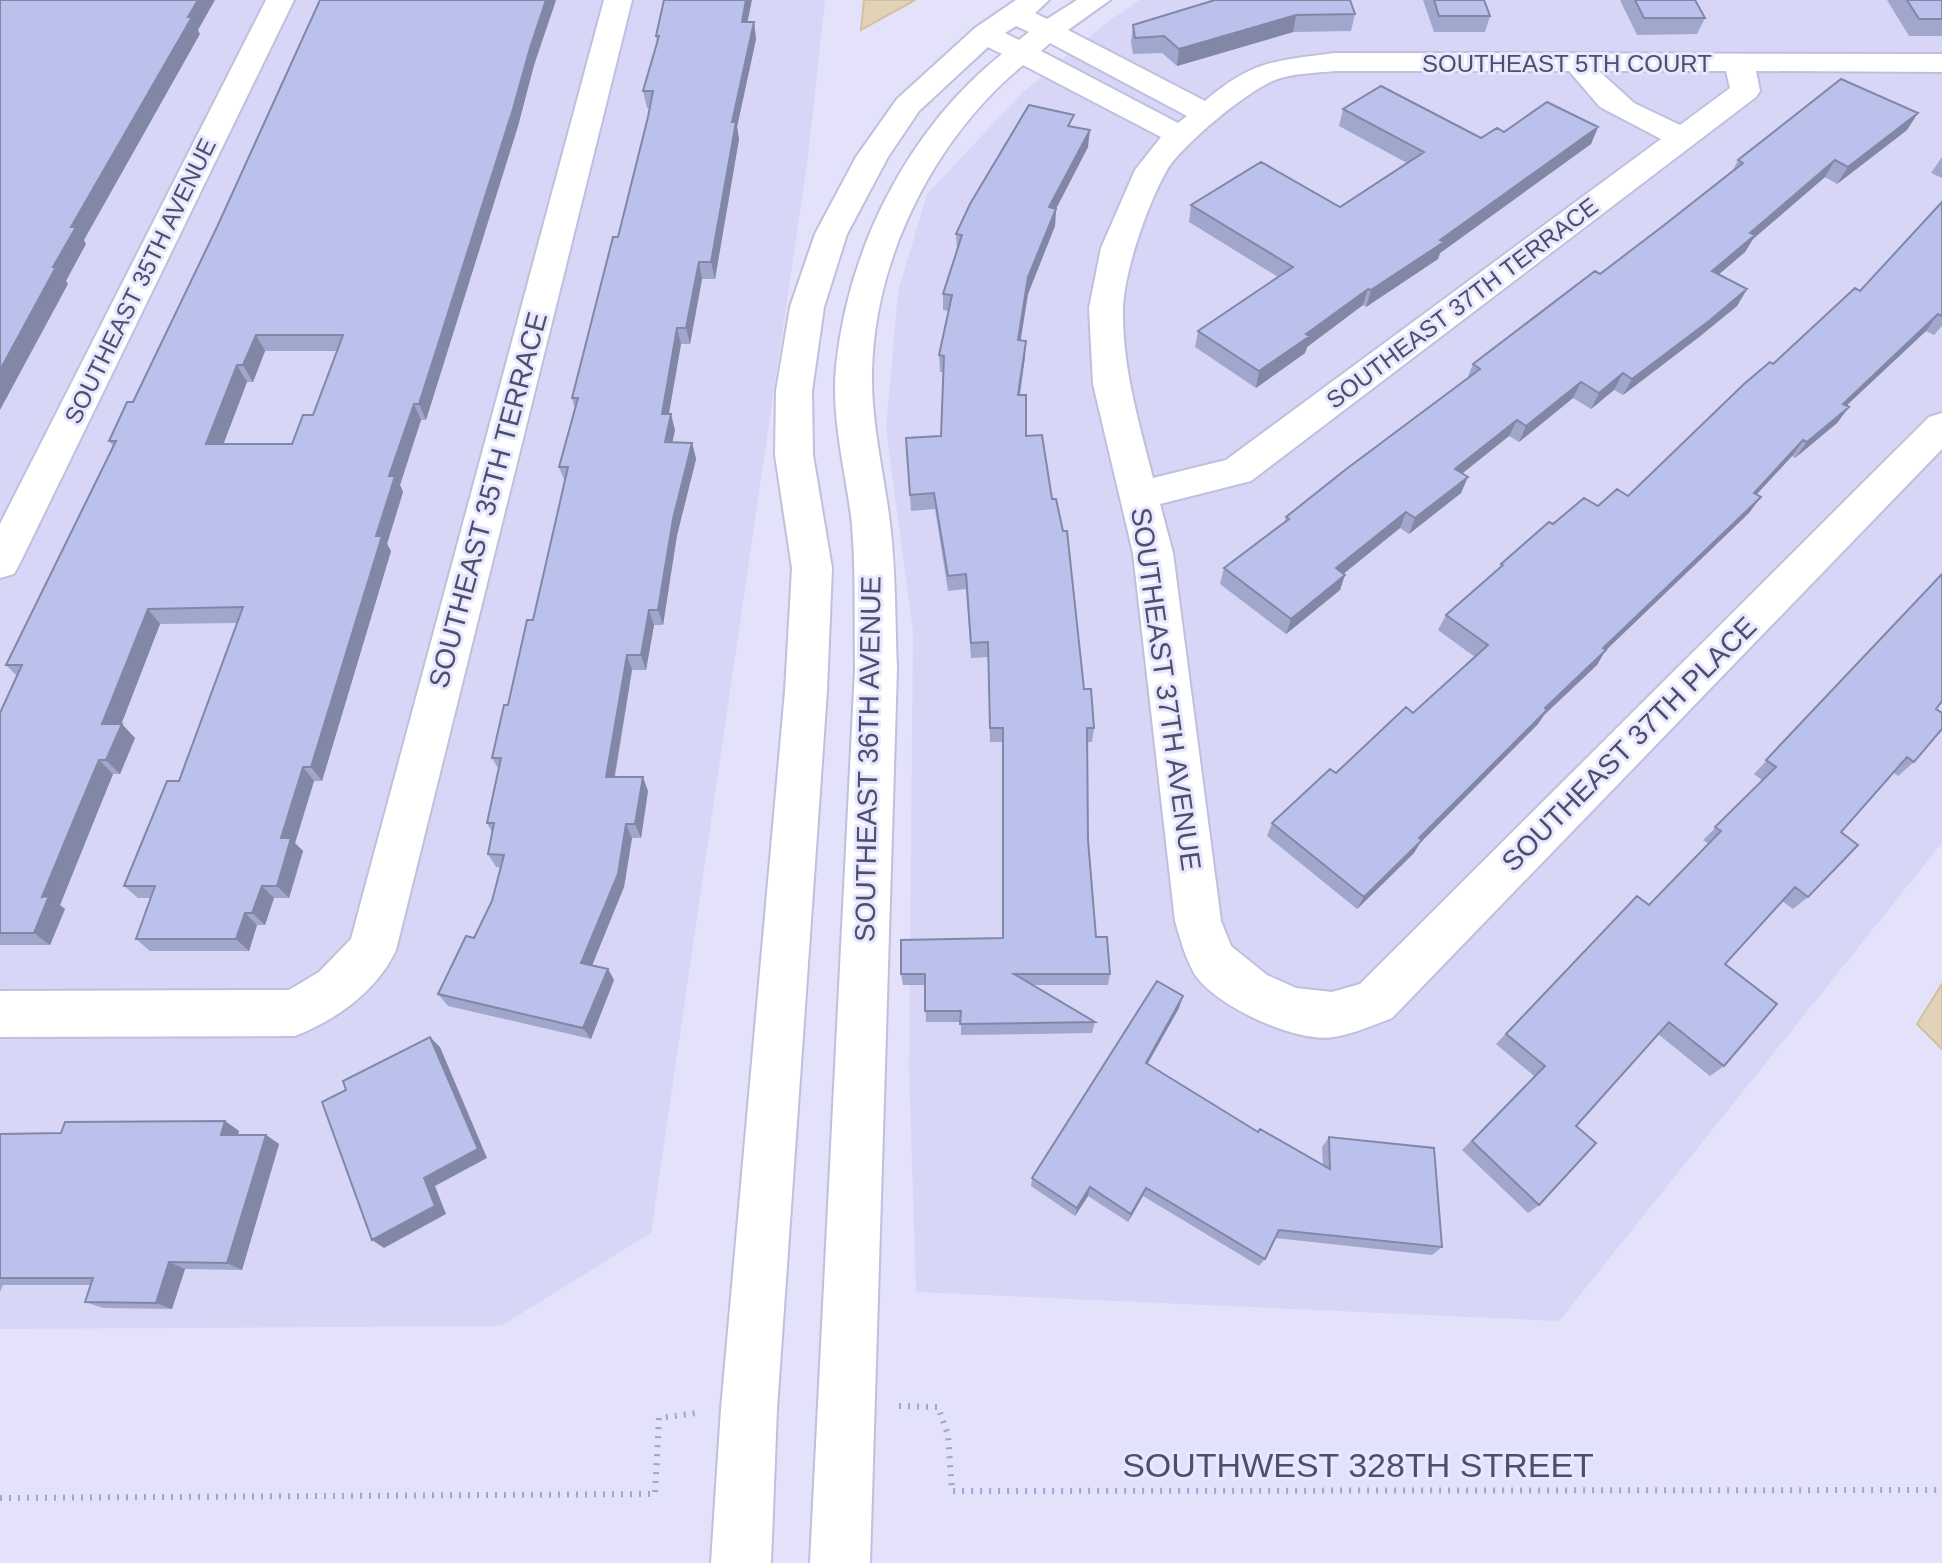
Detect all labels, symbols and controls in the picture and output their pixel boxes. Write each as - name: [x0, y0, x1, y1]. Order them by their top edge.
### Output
- street label: SOUTHEAST 5TH COURT: [1422, 50, 1712, 77]
- street label: SOUTHEAST 35TH AVENUE: [59, 134, 221, 428]
- street label: SOUTHEAST 37TH TERRACE: [1321, 192, 1603, 414]
- street label: SOUTHEAST 35TH TERRACE: [423, 309, 553, 691]
- street label: SOUTHEAST 37TH AVENUE: [1125, 506, 1207, 872]
- street label: SOUTHEAST 36TH AVENUE: [849, 576, 887, 942]
- street label: SOUTHEAST 37TH PLACE: [1496, 611, 1762, 877]
- street label: SOUTHWEST 328TH STREET: [1122, 1446, 1594, 1484]

